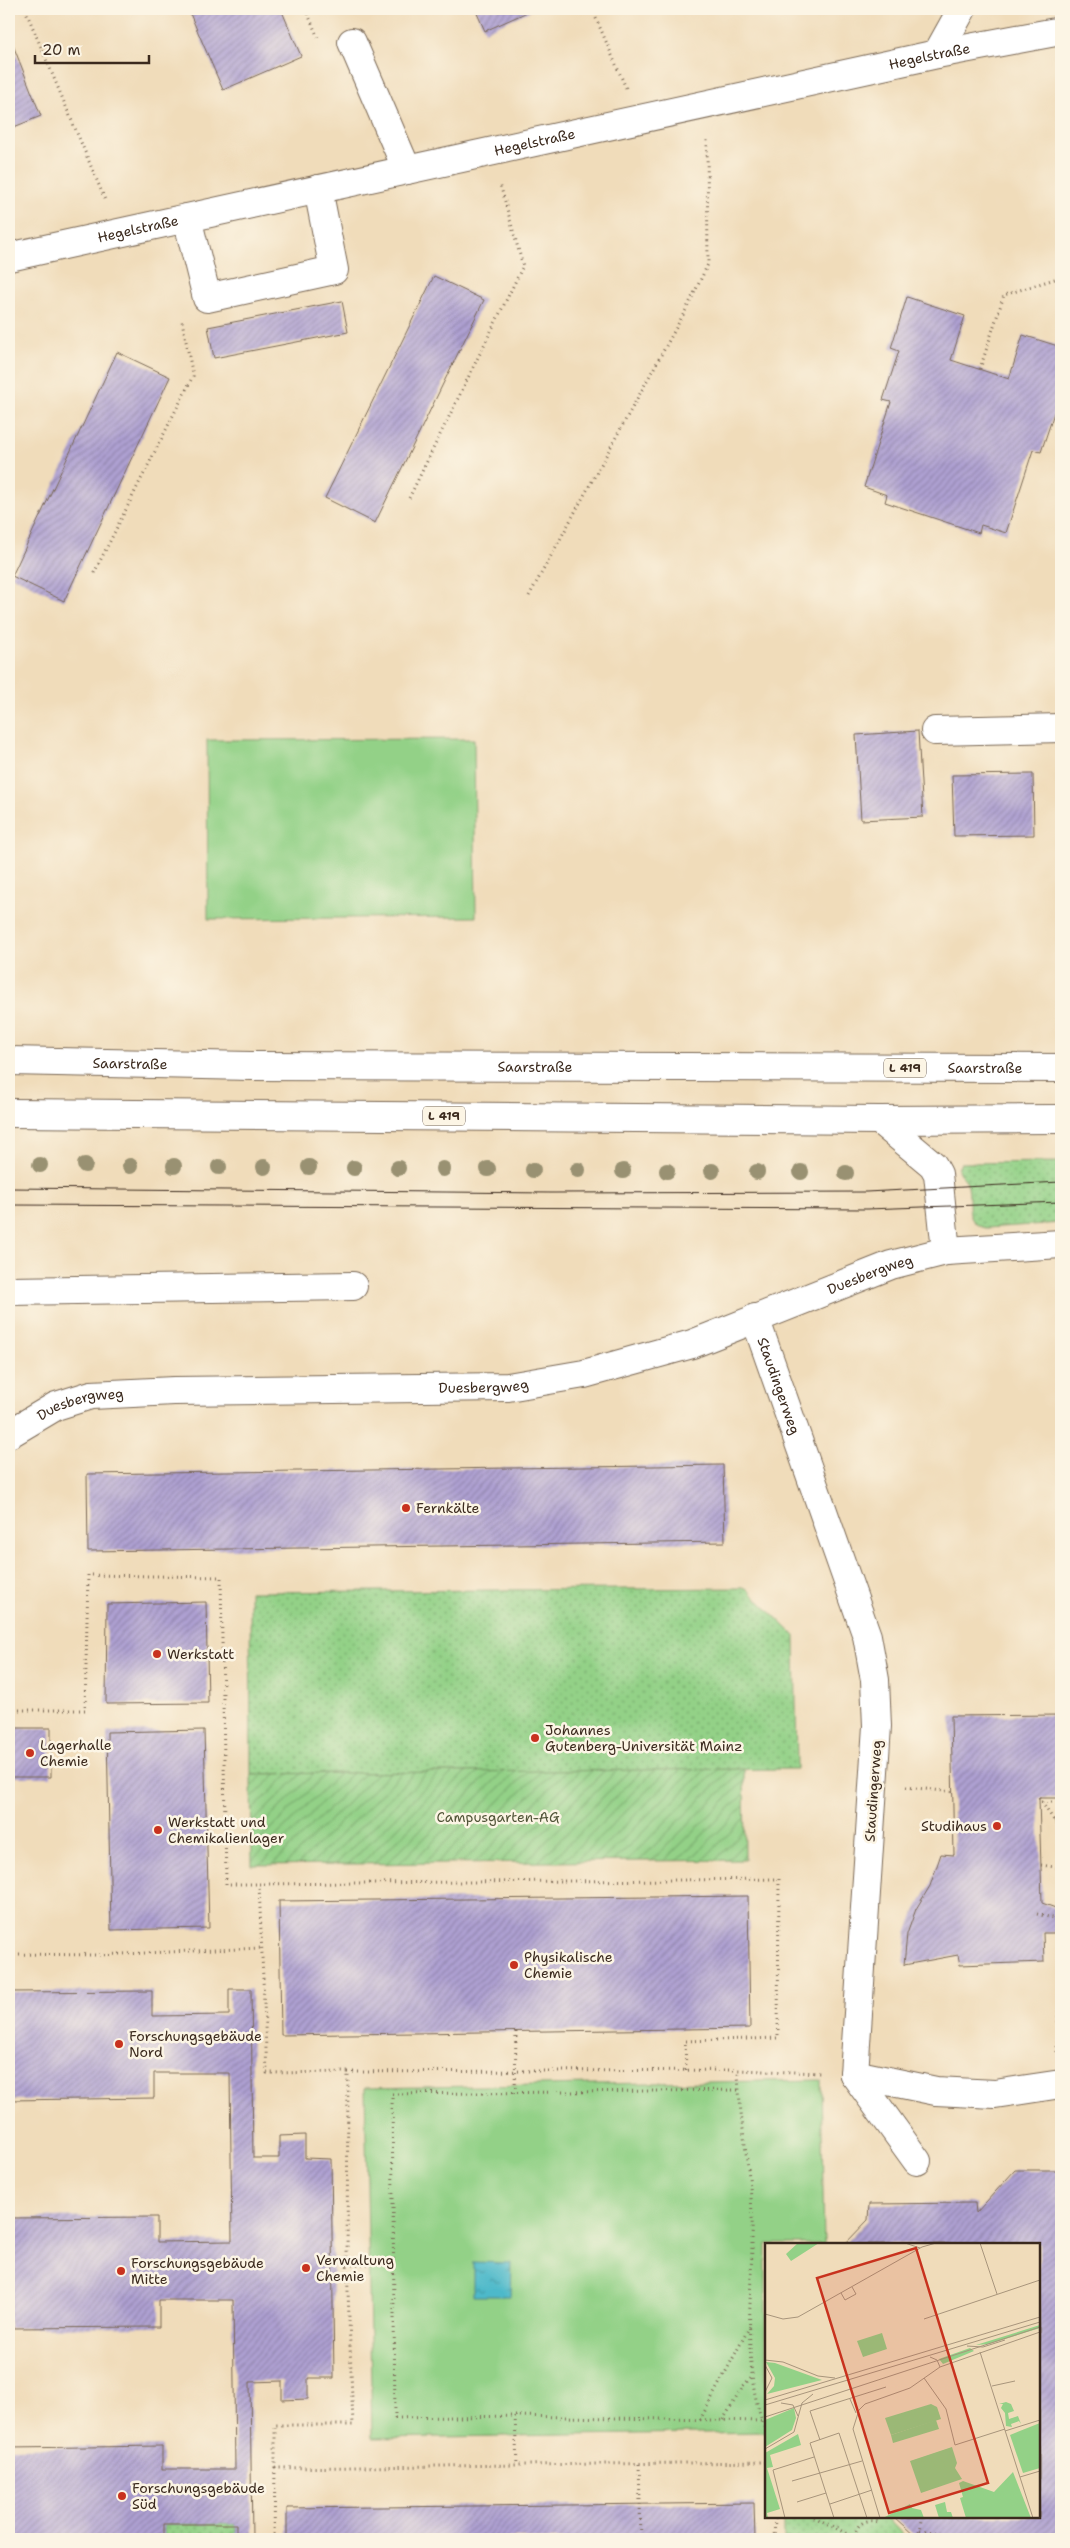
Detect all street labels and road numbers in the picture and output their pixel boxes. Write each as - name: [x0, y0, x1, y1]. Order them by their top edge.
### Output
- street label: Hegelstraße: [887, 39, 971, 73]
- street label: Hegelstraße: [492, 124, 577, 160]
- street label: Hegelstraße: [96, 211, 180, 246]
- street label: Saarstraße: [92, 1054, 168, 1073]
- street label: Saarstraße: [497, 1058, 573, 1076]
- road number: L 419: [884, 1058, 926, 1078]
- street label: Saarstraße: [947, 1059, 1023, 1077]
- road number: L 419: [423, 1106, 465, 1126]
- street label: Duesbergweg: [825, 1251, 915, 1298]
- street label: Staudingerweg: [753, 1335, 804, 1437]
- street label: Duesbergweg: [438, 1375, 530, 1397]
- street label: Duesbergweg: [33, 1384, 124, 1424]
- street label: Staudingerweg: [860, 1739, 886, 1843]

